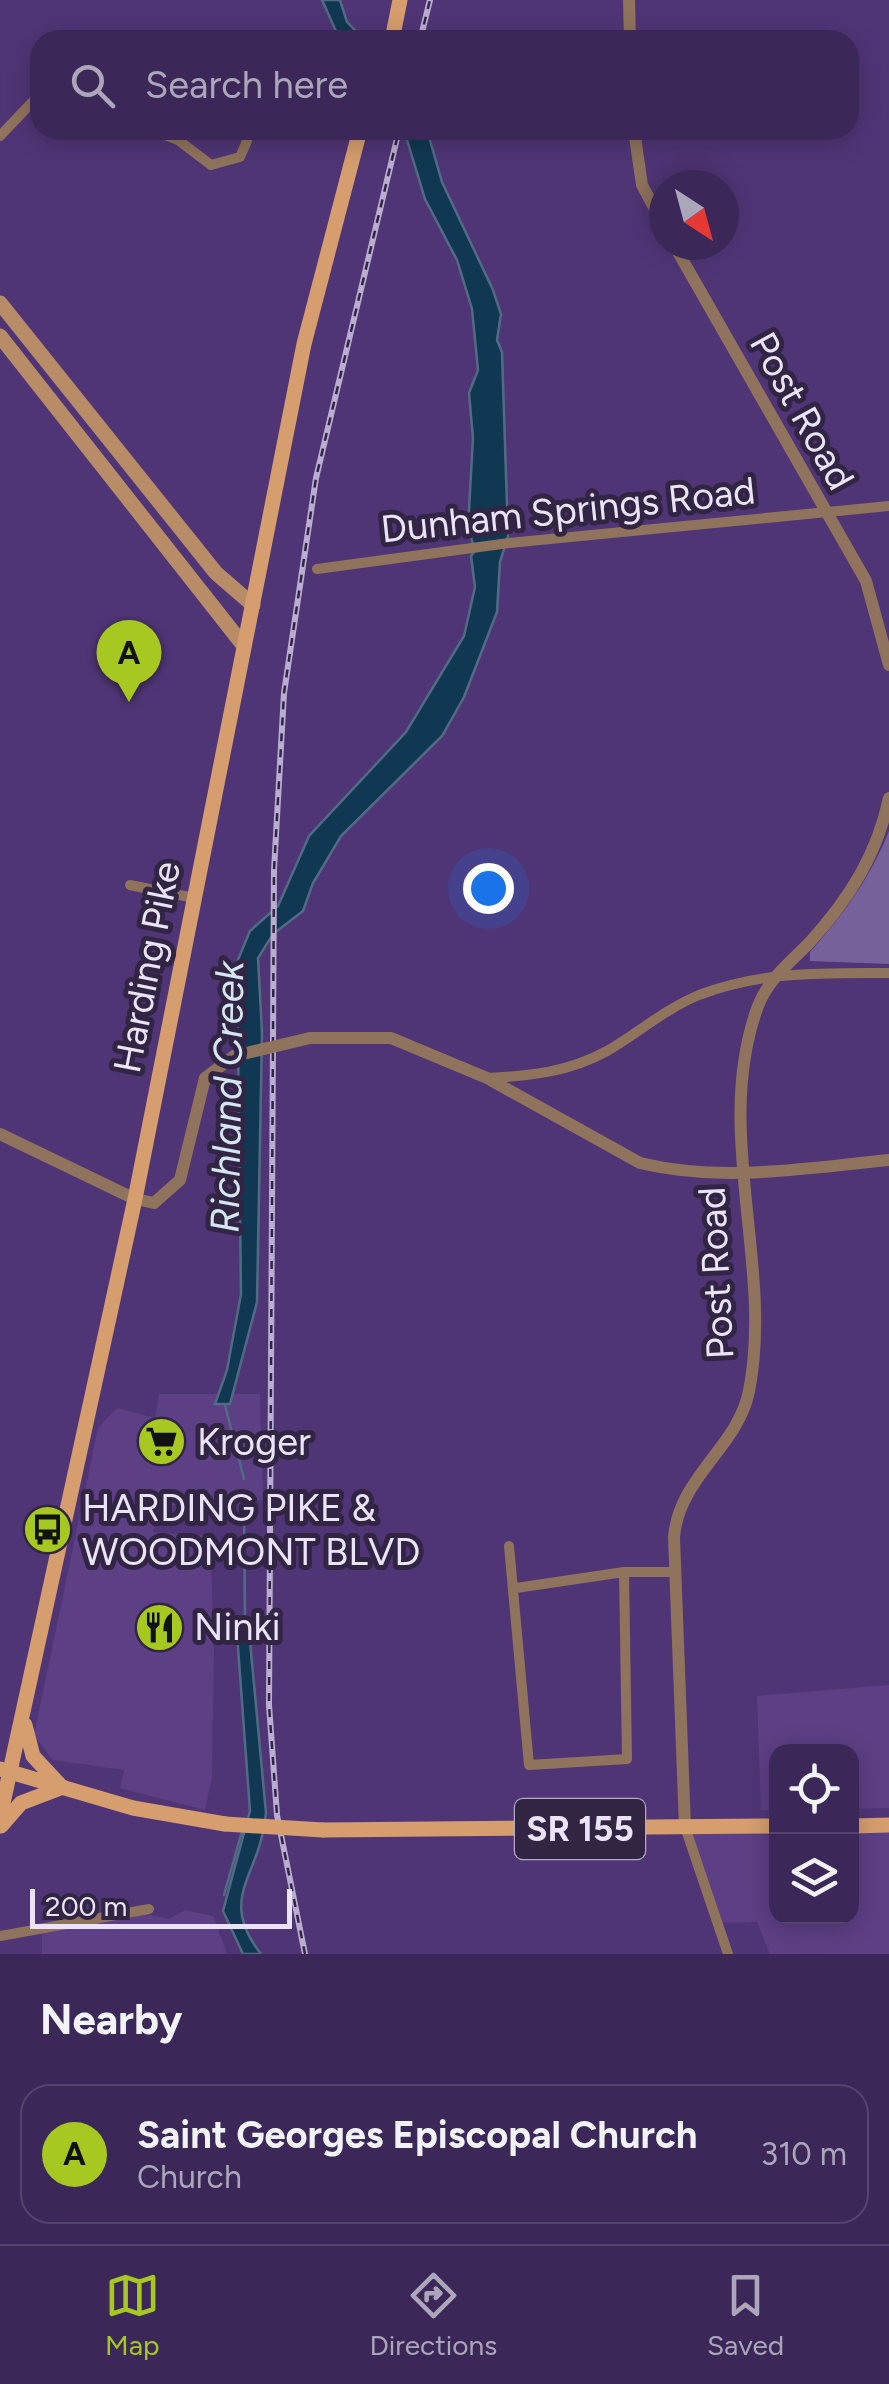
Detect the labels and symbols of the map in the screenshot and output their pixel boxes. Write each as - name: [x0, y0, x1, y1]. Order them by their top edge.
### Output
- north arrow: [649, 170, 739, 260]
- street label: Post Road: [740, 324, 864, 498]
- street label: Dunham Springs Road: [378, 467, 758, 553]
- pin: A: [96, 620, 162, 702]
- street label: Harding Pike: [104, 857, 190, 1077]
- your location: [463, 863, 514, 914]
- water label: Richland Creek: [201, 959, 253, 1233]
- street label: Post Road: [689, 1186, 743, 1360]
- supermarket icon: Kroger: [136, 1416, 188, 1468]
- place label: Kroger: [197, 1419, 311, 1465]
- place label: HARDING PIKE & WOODMONT BLVD: [82, 1485, 420, 1575]
- bus stop icon: HARDING PIKE & WOODMONT BLVD: [21, 1504, 73, 1556]
- restaurant icon: Ninki: [133, 1601, 185, 1653]
- place label: Ninki: [194, 1604, 281, 1650]
- road number: SR 155: [515, 1799, 645, 1859]
- scale bar: [30, 1884, 292, 1928]

